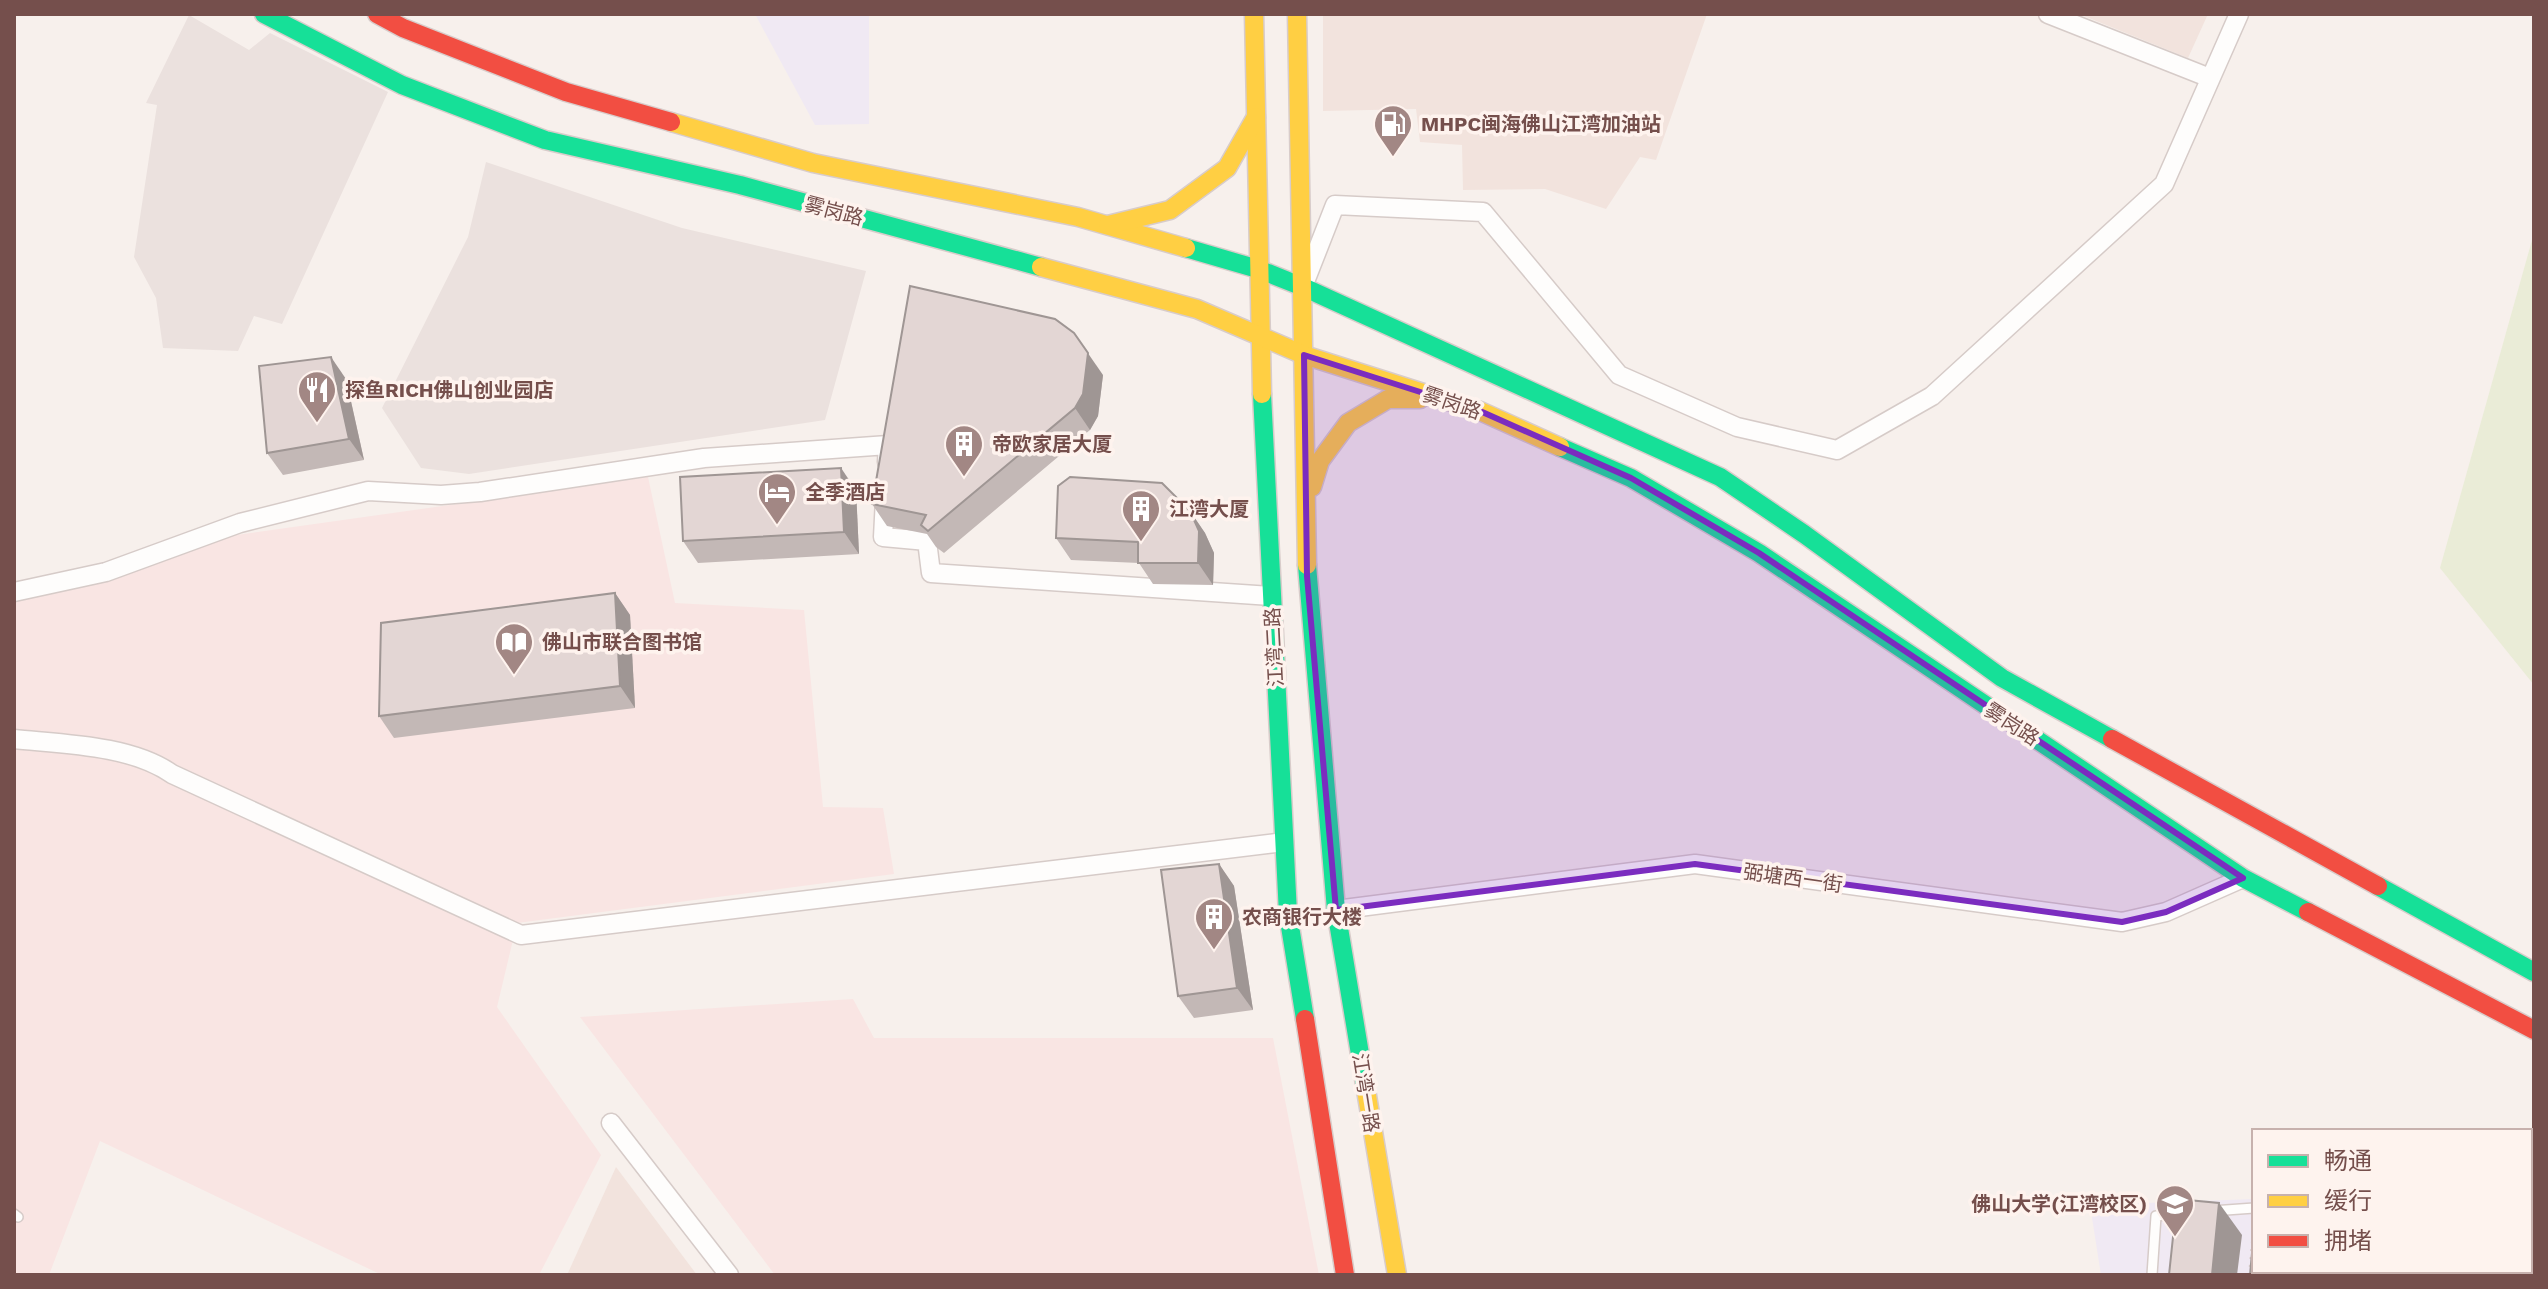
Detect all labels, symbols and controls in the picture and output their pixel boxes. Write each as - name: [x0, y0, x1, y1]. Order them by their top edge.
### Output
- fuel station icon: MHPC闽海佛山江湾加油站: [1372, 103, 1414, 158]
- place label: MHPC闽海佛山江湾加油站: [1421, 112, 1661, 136]
- street label: 雾岗路: [802, 192, 866, 230]
- restaurant icon: 探鱼RICH佛山创业园店: [296, 369, 338, 424]
- place label: 探鱼RICH佛山创业园店: [345, 378, 554, 402]
- street label: 雾岗路: [1420, 382, 1484, 424]
- building icon: 帝欧家居大厦: [943, 423, 985, 478]
- place label: 帝欧家居大厦: [992, 432, 1112, 456]
- hotel icon: 全季酒店: [756, 471, 798, 526]
- place label: 全季酒店: [805, 480, 885, 504]
- building icon: 江湾大厦: [1120, 488, 1162, 543]
- place label: 江湾大厦: [1169, 497, 1249, 521]
- street label: 江湾二路: [1260, 606, 1288, 688]
- library icon: 佛山市联合图书馆: [493, 621, 535, 676]
- place label: 佛山市联合图书馆: [542, 630, 702, 654]
- street label: 雾岗路: [1980, 698, 2044, 750]
- street label: 弼塘西一街: [1742, 859, 1844, 897]
- building icon: 农商银行大楼: [1193, 896, 1235, 951]
- place label: 农商银行大楼: [1242, 905, 1362, 929]
- street label: 江湾一路: [1348, 1052, 1384, 1134]
- legend: [2252, 1129, 2532, 1273]
- text: 畅通: [2324, 1147, 2372, 1175]
- school or university icon: 佛山大学(江湾校区): [2154, 1183, 2196, 1238]
- text: 缓行: [2324, 1187, 2372, 1215]
- place label: 佛山大学(江湾校区): [1971, 1192, 2147, 1216]
- text: 拥堵: [2324, 1227, 2372, 1255]

